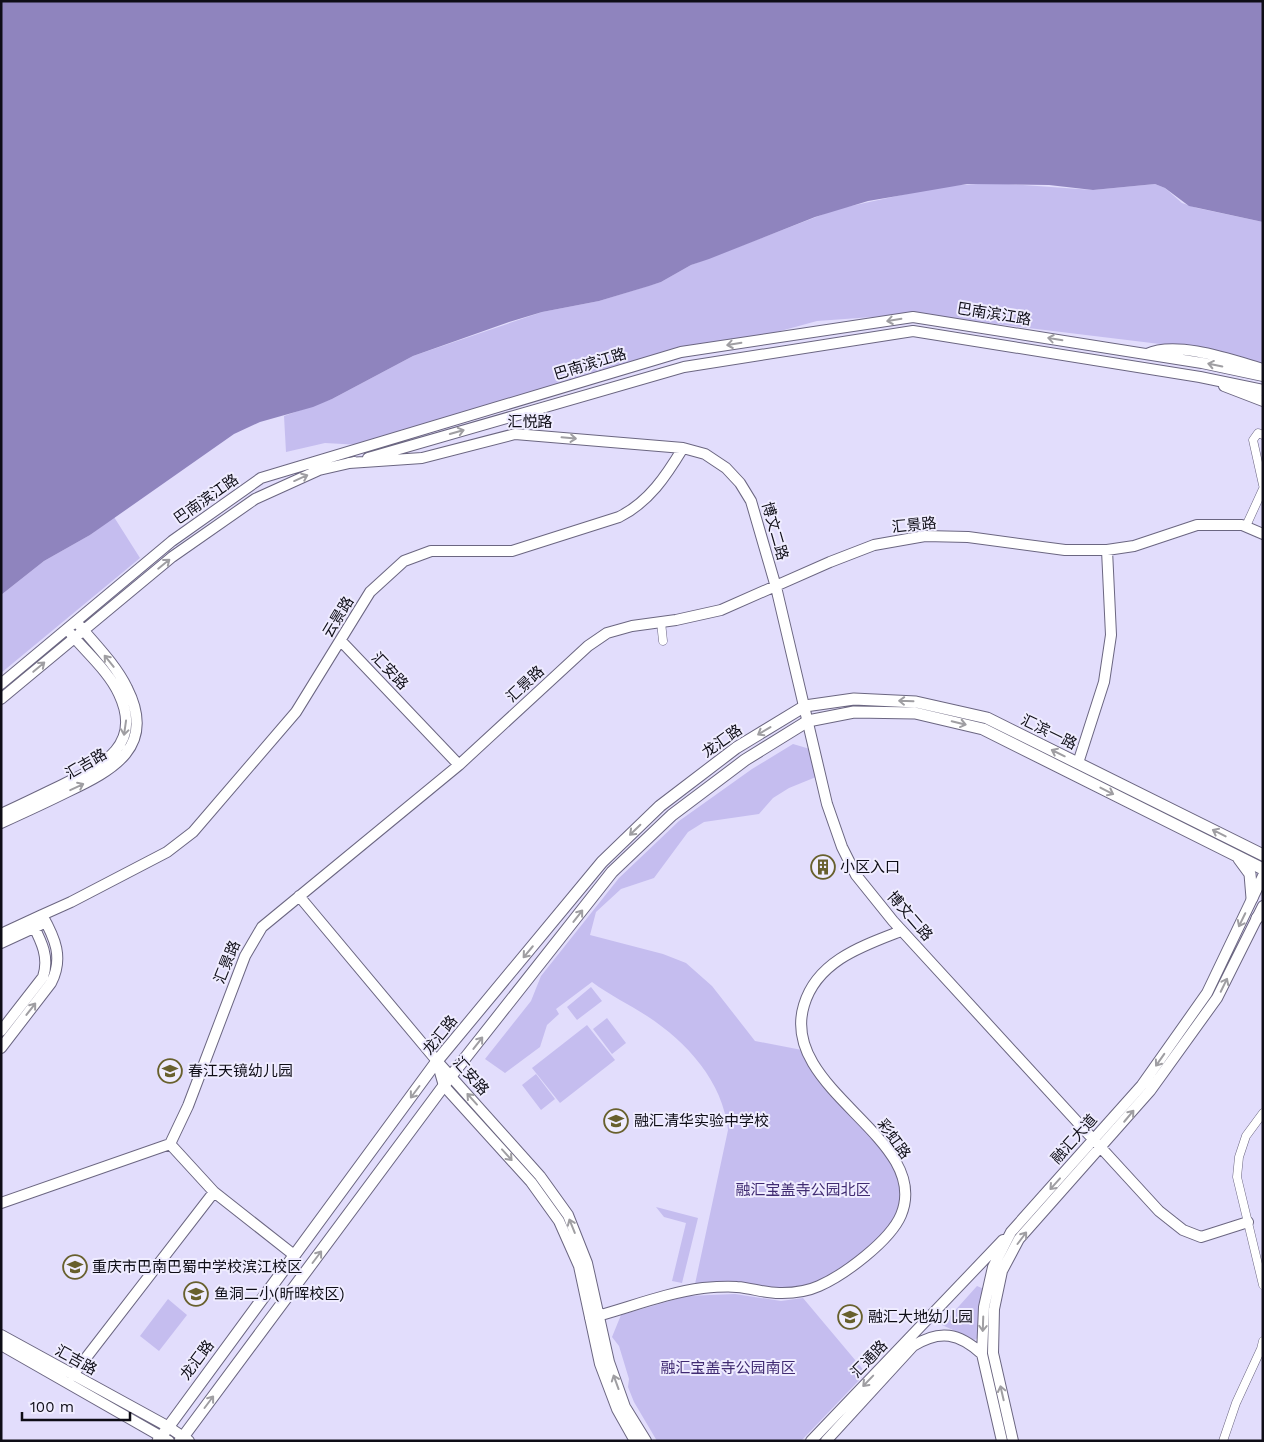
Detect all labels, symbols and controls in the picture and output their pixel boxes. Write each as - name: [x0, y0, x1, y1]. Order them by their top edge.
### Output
- street label: 巴南滨江路: [956, 299, 1032, 329]
- one-way arrow: [887, 315, 903, 325]
- one-way arrow: [1047, 334, 1063, 344]
- one-way arrow: [726, 340, 742, 350]
- street label: 巴南滨江路: [551, 344, 629, 384]
- one-way arrow: [1207, 360, 1223, 370]
- street label: 汇悦路: [507, 413, 553, 431]
- one-way arrow: [448, 426, 464, 436]
- one-way arrow: [561, 433, 577, 443]
- street label: 巴南滨江路: [170, 470, 242, 528]
- one-way arrow: [293, 473, 308, 483]
- street label: 博文二路: [758, 500, 792, 562]
- street label: 汇景路: [891, 514, 937, 536]
- one-way arrow: [157, 558, 170, 569]
- street label: 云景路: [319, 593, 357, 641]
- street label: 汇安路: [368, 649, 412, 693]
- one-way arrow: [103, 655, 115, 668]
- one-way arrow: [32, 662, 45, 673]
- street label: 汇景路: [502, 662, 548, 706]
- one-way arrow: [898, 696, 914, 706]
- street label: 汇滨一路: [1018, 711, 1080, 753]
- one-way arrow: [951, 719, 967, 728]
- one-way arrow: [120, 720, 130, 736]
- street label: 龙汇路: [698, 721, 746, 761]
- one-way arrow: [757, 726, 771, 736]
- street label: 汇吉路: [62, 745, 110, 783]
- one-way arrow: [1051, 748, 1066, 757]
- one-way arrow: [69, 782, 84, 792]
- one-way arrow: [1099, 786, 1114, 796]
- one-way arrow: [629, 824, 642, 836]
- one-way arrow: [1212, 828, 1227, 838]
- building icon: 小区入口: [810, 854, 836, 880]
- place label: 小区入口: [840, 858, 900, 876]
- street label: 博文二路: [884, 887, 936, 945]
- one-way arrow: [572, 909, 583, 922]
- one-way arrow: [1236, 912, 1246, 927]
- street label: 汇景路: [210, 938, 244, 986]
- one-way arrow: [523, 945, 534, 958]
- one-way arrow: [1219, 977, 1229, 992]
- one-way arrow: [26, 1002, 36, 1016]
- street label: 龙汇路: [419, 1012, 461, 1058]
- one-way arrow: [472, 1037, 483, 1050]
- street label: 汇安路: [449, 1053, 493, 1099]
- one-way arrow: [1154, 1053, 1165, 1066]
- school or university icon: 春江天镜幼儿园: [157, 1058, 183, 1084]
- place label: 春江天镜幼儿园: [188, 1062, 293, 1080]
- one-way arrow: [410, 1085, 420, 1099]
- one-way arrow: [466, 1093, 478, 1106]
- school or university icon: 融汇清华实验中学校: [603, 1108, 629, 1134]
- one-way arrow: [1123, 1110, 1134, 1123]
- street label: 融汇大道: [1047, 1111, 1101, 1167]
- place label: 融汇清华实验中学校: [634, 1112, 769, 1130]
- street label: 彩虹路: [873, 1116, 915, 1162]
- one-way arrow: [501, 1149, 513, 1162]
- one-way arrow: [1049, 1177, 1061, 1190]
- park label: 融汇宝盖寺公园北区: [735, 1181, 871, 1199]
- one-way arrow: [567, 1219, 577, 1234]
- one-way arrow: [1016, 1232, 1027, 1245]
- one-way arrow: [311, 1251, 322, 1264]
- school or university icon: 重庆市巴南巴蜀中学校滨江校区: [62, 1254, 88, 1280]
- place label: 重庆市巴南巴蜀中学校滨江校区: [92, 1258, 302, 1276]
- school or university icon: 鱼洞二小(昕晖校区): [183, 1281, 209, 1307]
- place label: 鱼洞二小(昕晖校区): [214, 1285, 345, 1303]
- school or university icon: 融汇大地幼儿园: [837, 1304, 863, 1330]
- place label: 融汇大地幼儿园: [868, 1308, 973, 1326]
- one-way arrow: [979, 1316, 988, 1332]
- street label: 龙汇路: [176, 1337, 218, 1383]
- street label: 汇通路: [847, 1337, 891, 1381]
- street label: 汇吉路: [52, 1341, 100, 1379]
- park label: 融汇宝盖寺公园南区: [660, 1359, 796, 1377]
- one-way arrow: [611, 1375, 620, 1390]
- one-way arrow: [862, 1375, 874, 1387]
- one-way arrow: [997, 1386, 1006, 1402]
- scale bar: [22, 1390, 130, 1422]
- one-way arrow: [204, 1395, 214, 1409]
- text: 100 m: [30, 1398, 74, 1416]

